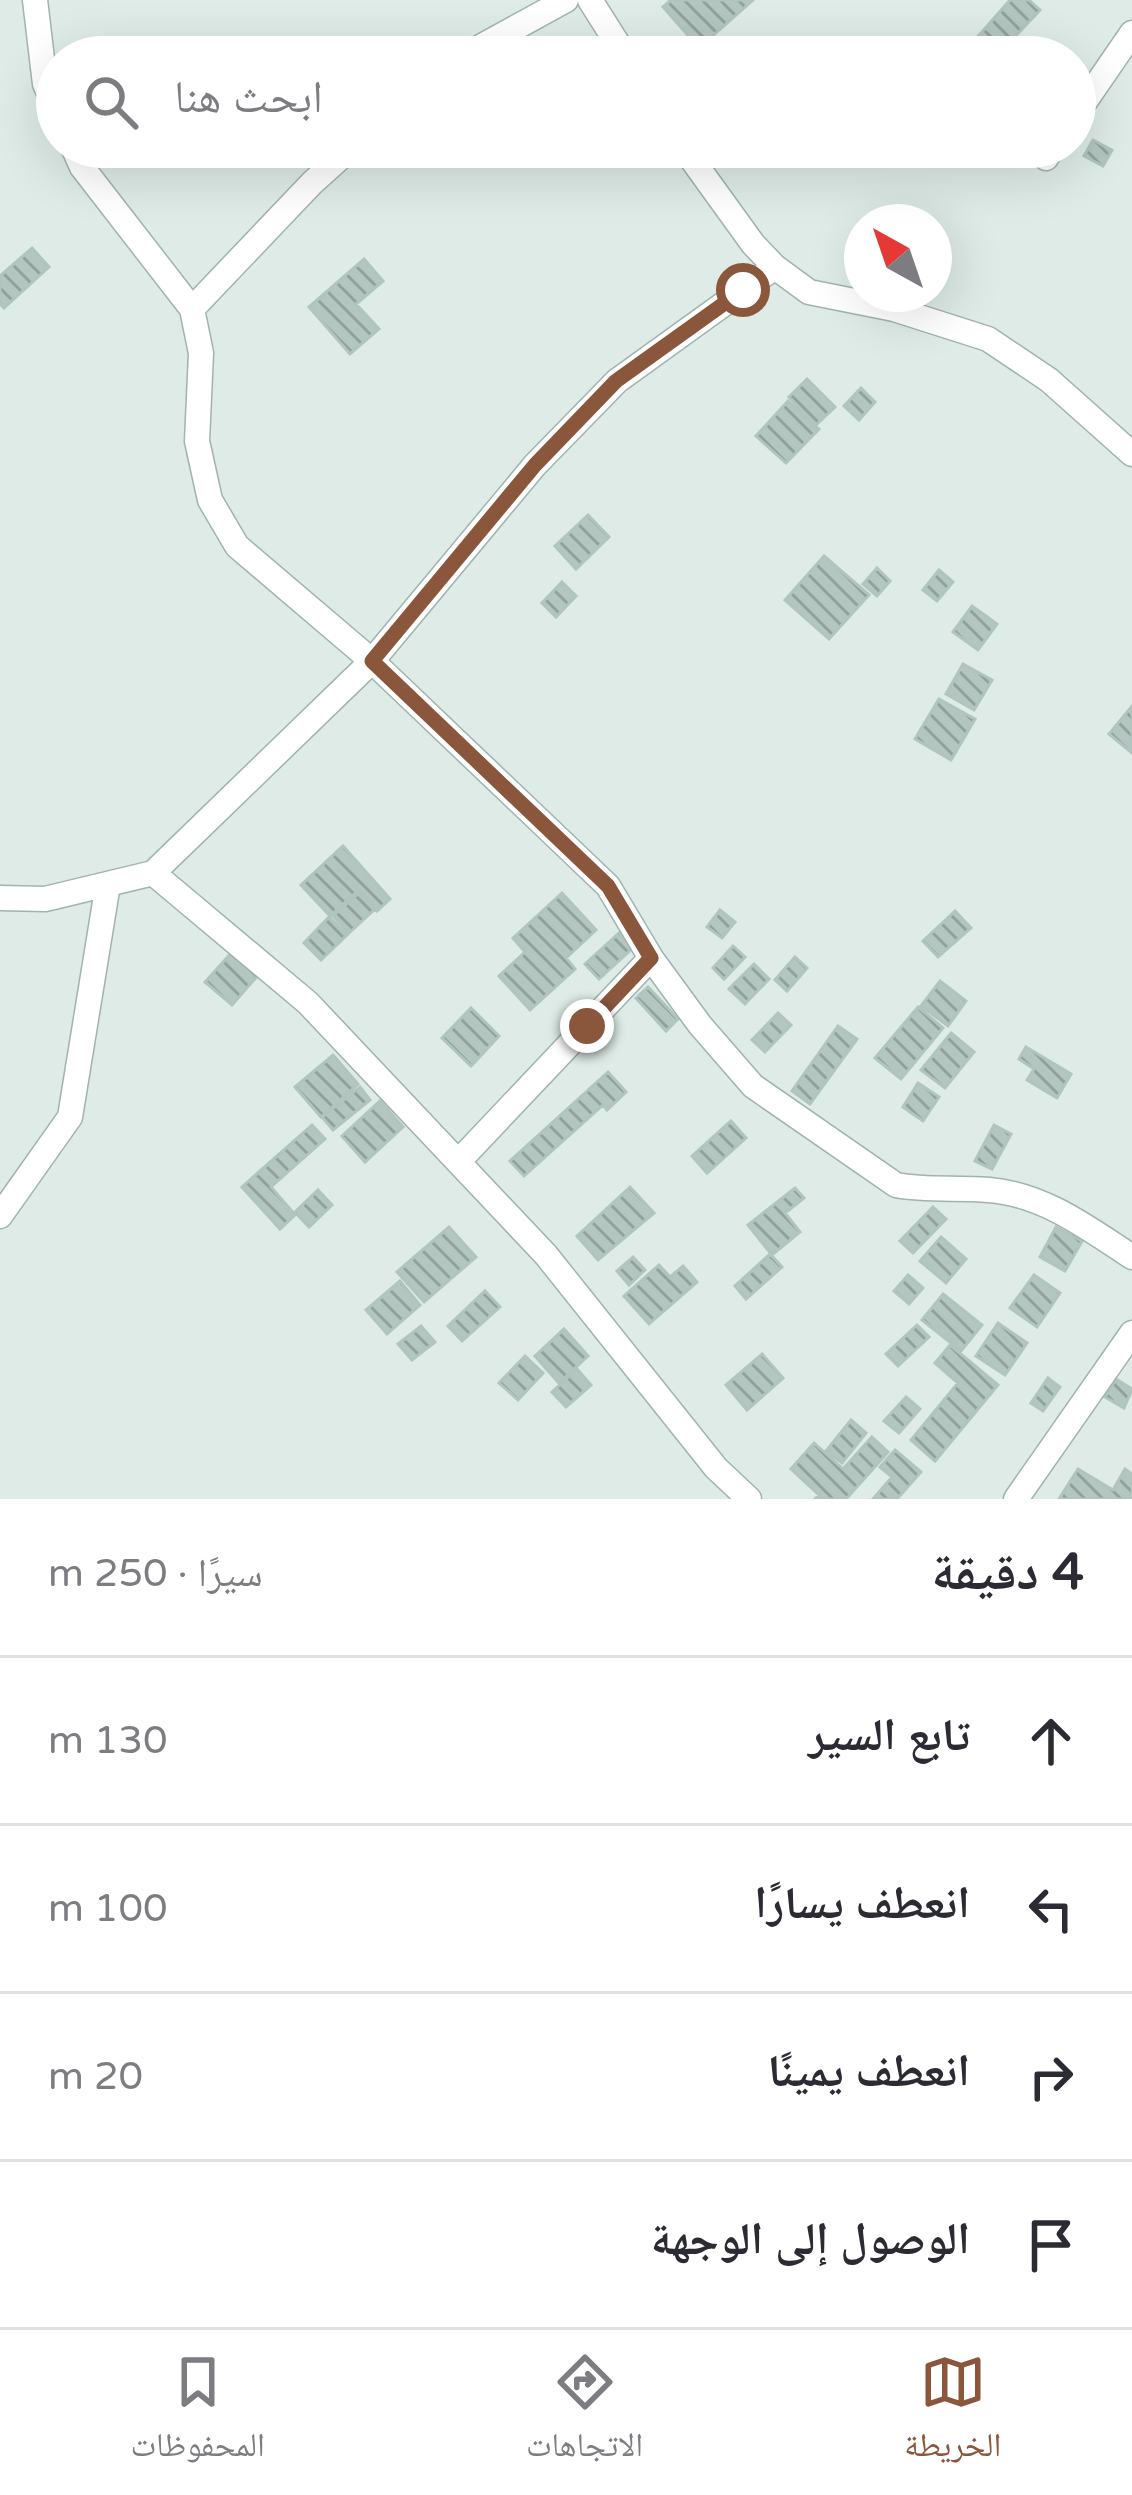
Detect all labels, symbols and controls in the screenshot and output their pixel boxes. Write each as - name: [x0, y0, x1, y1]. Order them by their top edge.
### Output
- search box: [36, 36, 1096, 168]
- icon: search: [78, 69, 144, 135]
- text: ابحث هنا: [174, 71, 323, 125]
- north arrow: [844, 204, 952, 312]
- route start: [716, 263, 770, 317]
- route end: [560, 999, 614, 1053]
- text: 4 دقيقة: [932, 1542, 1084, 1604]
- text: سيرًا · 250 m: [48, 1550, 263, 1597]
- icon: ahead: [1018, 1708, 1084, 1774]
- text: تابع السير: [808, 1709, 970, 1763]
- text: 130 m: [48, 1717, 167, 1764]
- icon: left: [1018, 1876, 1084, 1942]
- text: انعطف يسارًا: [754, 1877, 970, 1931]
- text: 100 m: [48, 1885, 167, 1932]
- icon: right: [1018, 2044, 1084, 2110]
- text: انعطف يمينًا: [767, 2045, 970, 2099]
- text: 20 m: [48, 2053, 143, 2100]
- icon: arrive: [1018, 2212, 1084, 2278]
- text: الوصول إلى الوجهة: [651, 2213, 970, 2267]
- tab: المحفوظات: [131, 2349, 265, 2477]
- tab: الاتجاهات: [526, 2349, 643, 2477]
- tab: الخريطة: [904, 2349, 1001, 2477]

